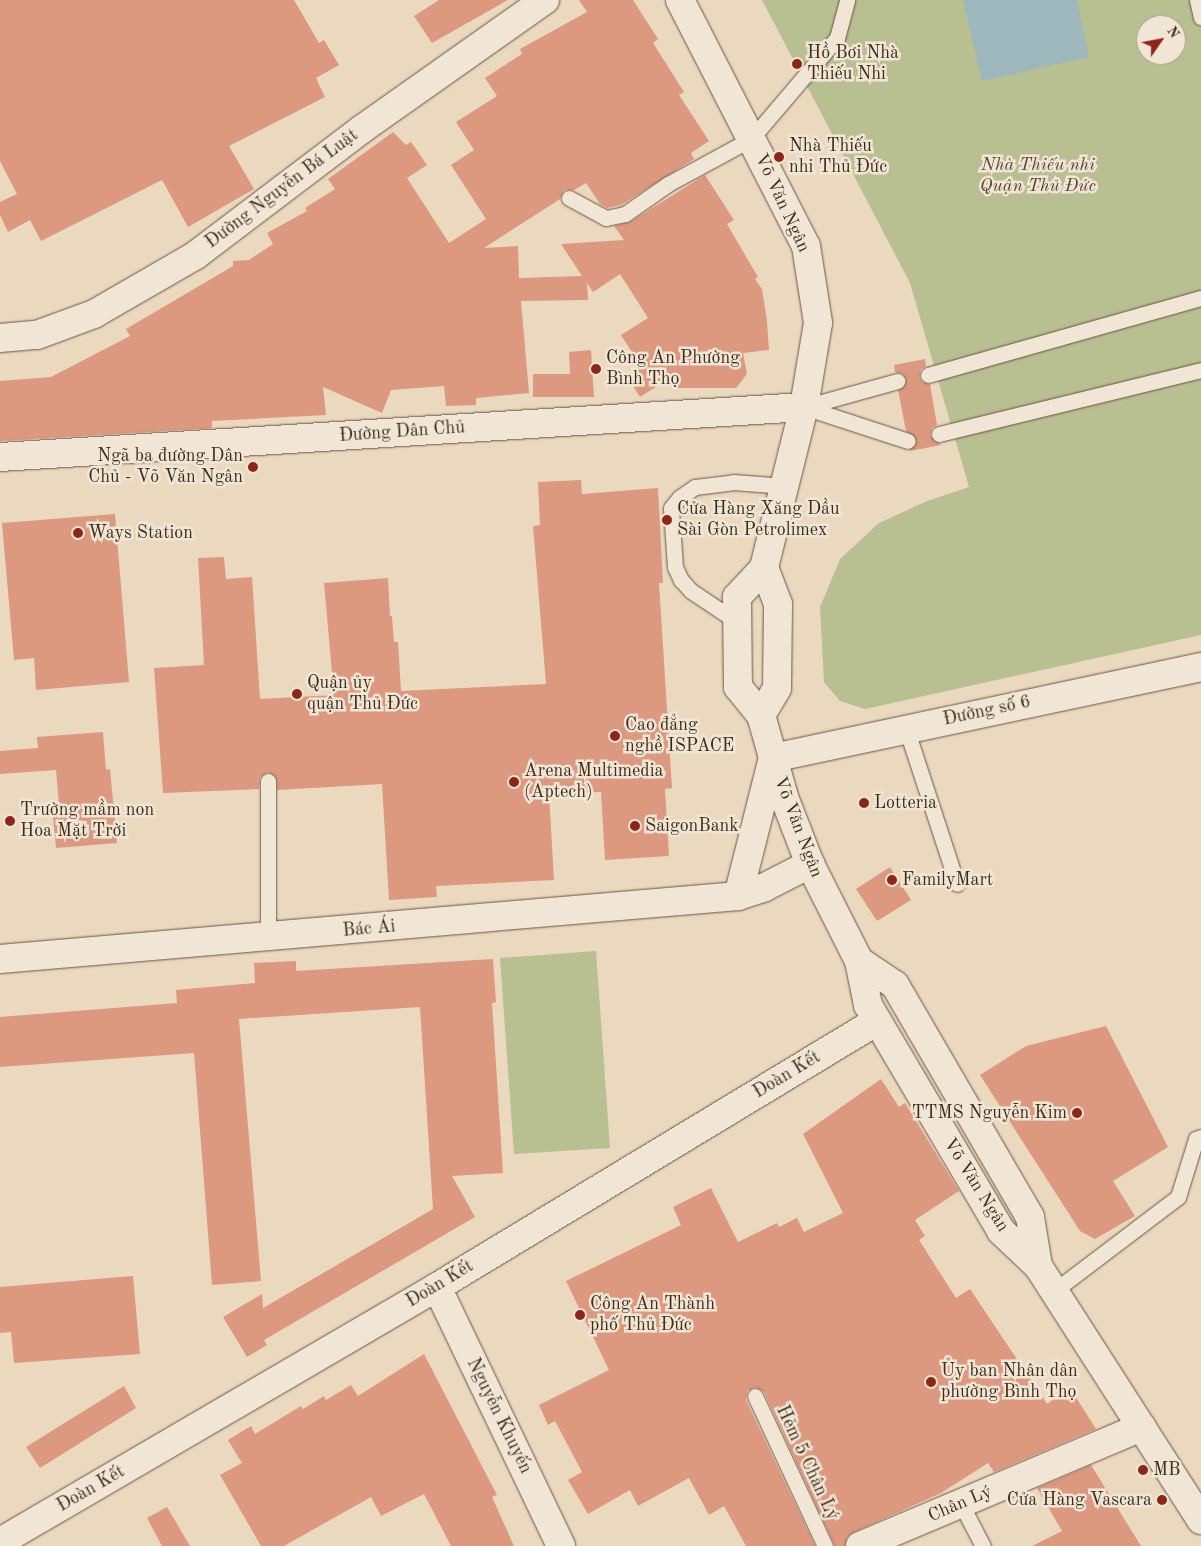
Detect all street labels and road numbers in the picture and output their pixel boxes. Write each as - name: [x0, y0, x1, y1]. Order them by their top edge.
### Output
- street label: Đường Nguyễn Bá Luật: [201, 125, 363, 253]
- street label: Võ Văn Ngân: [750, 150, 814, 256]
- street label: Đường Dân Chủ: [338, 417, 466, 447]
- street label: Đường số 6: [941, 691, 1033, 731]
- street label: Võ Văn Ngân: [769, 773, 827, 881]
- street label: Bác Ái: [342, 916, 396, 942]
- street label: Đoàn Kết: [749, 1047, 825, 1103]
- street label: Võ Văn Ngân: [939, 1134, 1013, 1236]
- street label: Đoàn Kết: [402, 1256, 478, 1312]
- street label: Nguyễn Khuyến: [462, 1355, 536, 1477]
- street label: Hẻm 5 Chân Lý: [771, 1402, 843, 1524]
- street label: Đoàn Kết: [53, 1461, 129, 1517]
- street label: Chân Lý: [925, 1481, 995, 1527]

